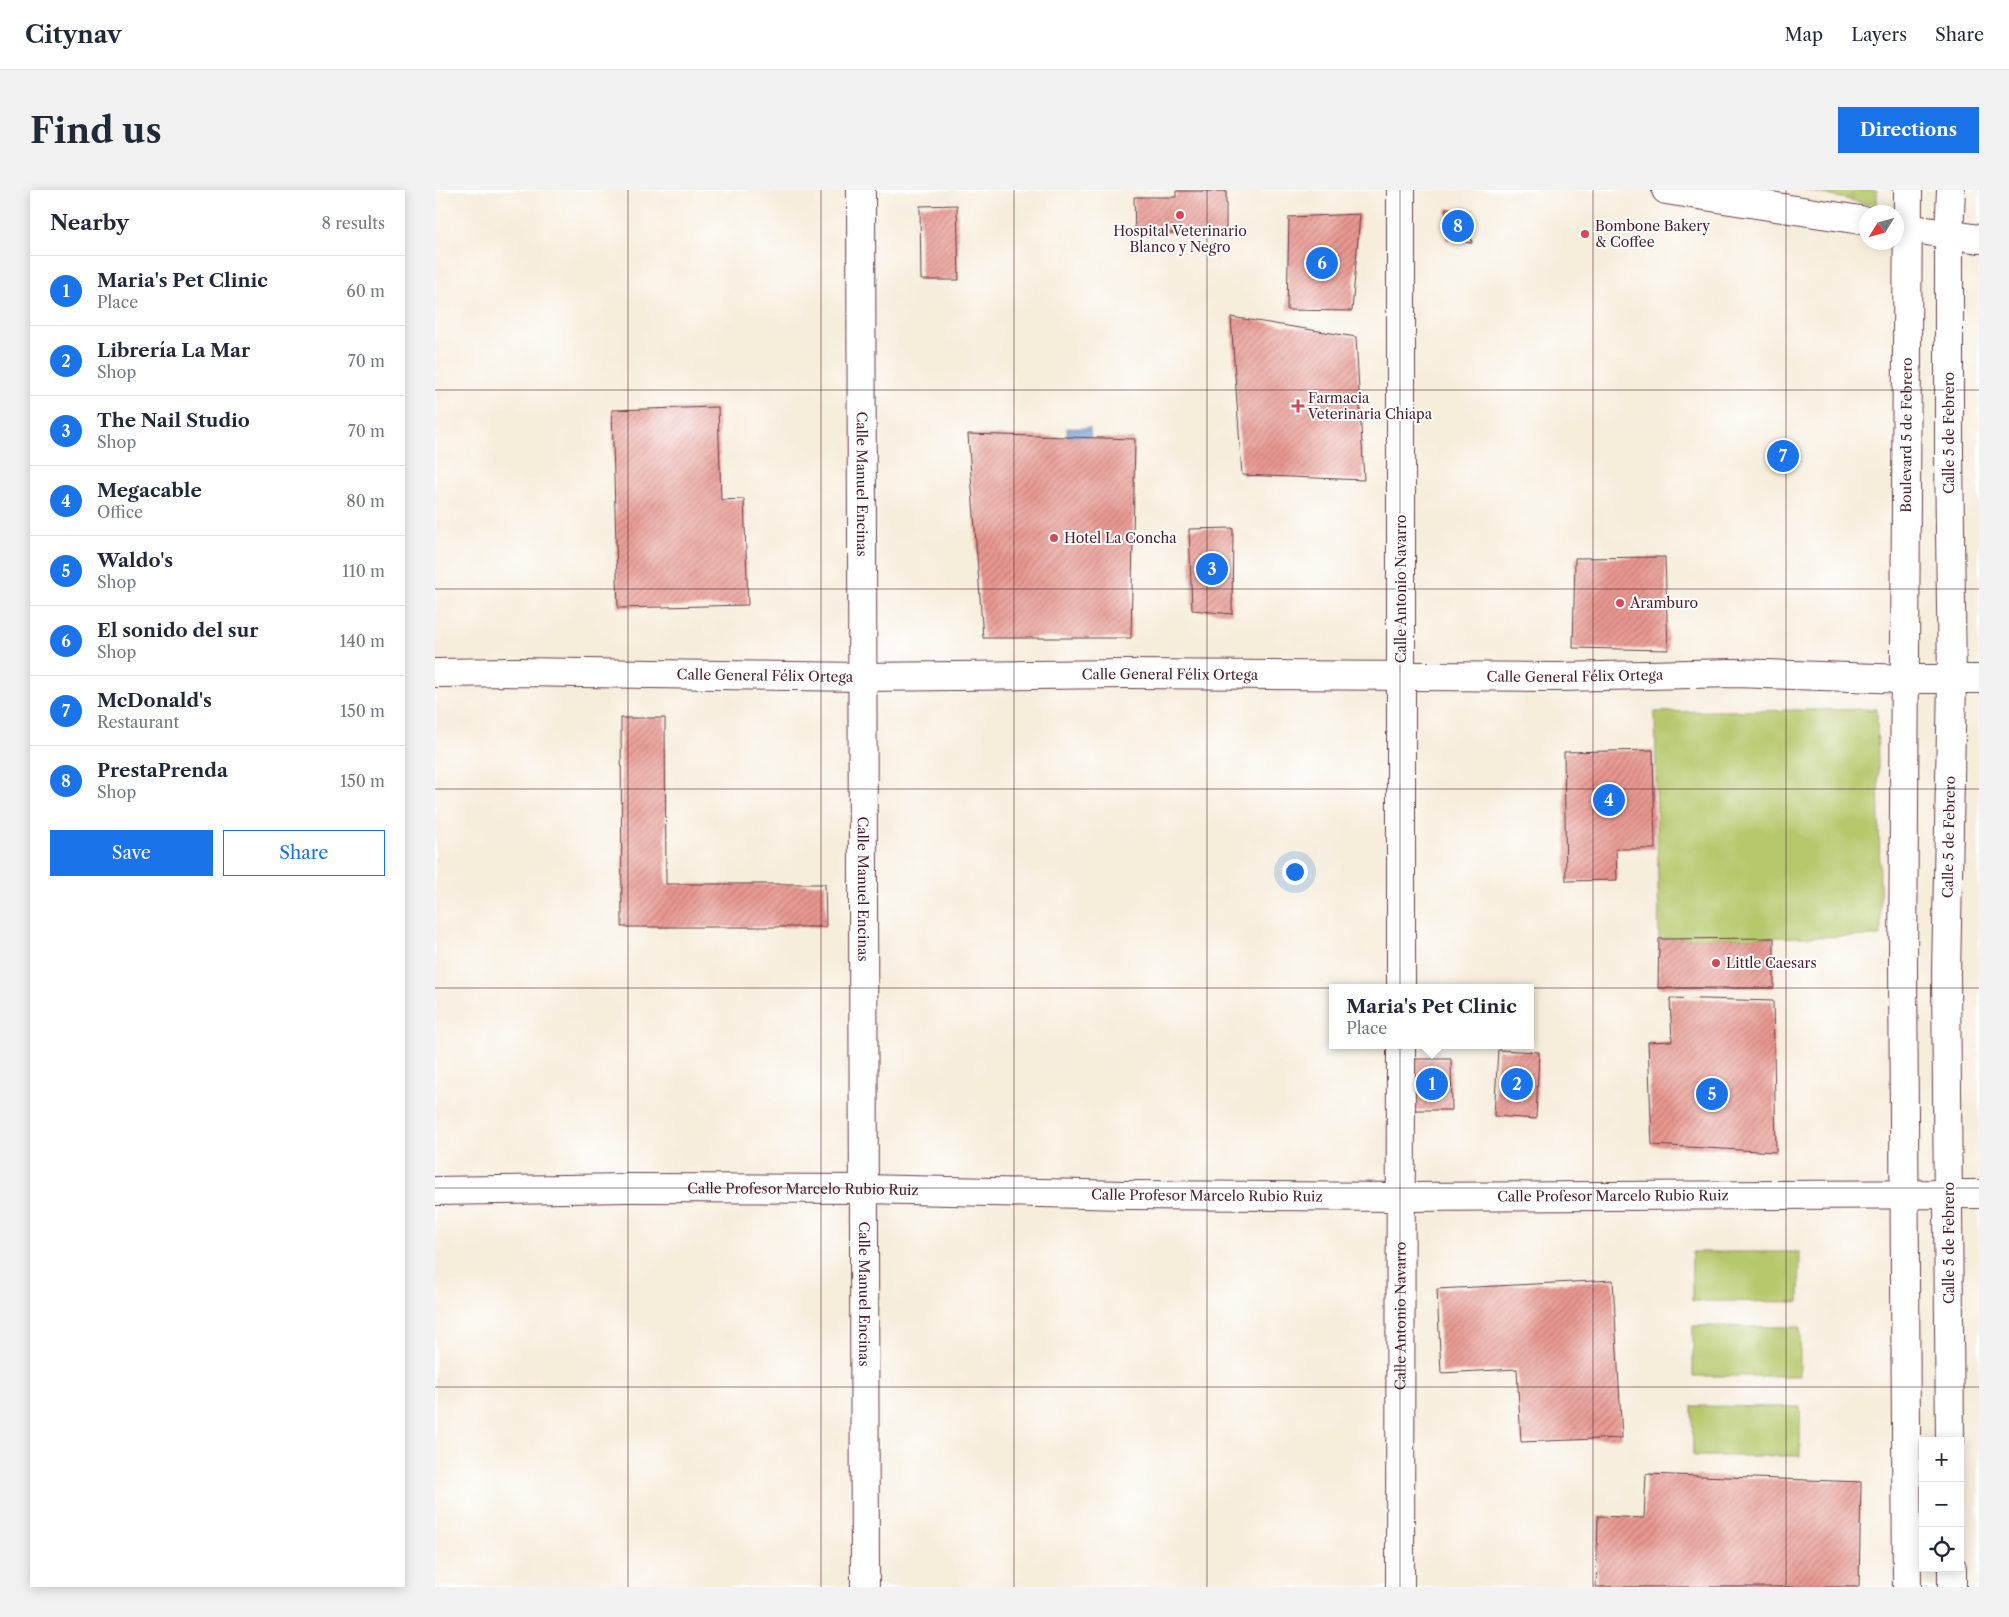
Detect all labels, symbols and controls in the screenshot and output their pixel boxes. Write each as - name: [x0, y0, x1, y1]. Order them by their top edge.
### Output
- text: Citynav: [25, 20, 122, 49]
- text: Map: [1785, 24, 1823, 46]
- text: Layers: [1851, 24, 1907, 46]
- text: Share: [1935, 24, 1984, 46]
- button: Directions: [1838, 107, 1979, 153]
- text: Find us: [30, 109, 162, 152]
- north arrow: [1859, 205, 1904, 250]
- pin: 8: [1442, 207, 1474, 245]
- marker: Hospital Veterinario Blanco y Negro: [1174, 209, 1186, 221]
- text: Nearby: [50, 210, 129, 235]
- text: 8 results: [322, 213, 385, 233]
- place label: Bombone Bakery & Coffee: [1595, 217, 1710, 251]
- place label: Hospital Veterinario Blanco y Negro: [1113, 222, 1247, 256]
- marker: Bombone Bakery & Coffee: [1579, 228, 1591, 240]
- pin: 6: [1306, 244, 1338, 282]
- text: Maria's Pet Clinic: [97, 269, 268, 292]
- text: 1: [62, 281, 70, 301]
- text: 60 m: [346, 281, 385, 301]
- text: Place: [97, 292, 138, 312]
- text: Librería La Mar: [97, 339, 250, 362]
- text: 2: [61, 351, 71, 371]
- text: 70 m: [348, 351, 385, 371]
- street label: Boulevard 5 de Febrero: [1897, 357, 1916, 513]
- text: Shop: [97, 362, 136, 382]
- street label: Calle 5 de Febrero: [1940, 372, 1958, 494]
- place label: Farmacia Veterinaria Chiapa: [1307, 389, 1433, 423]
- marker: Farmacia Veterinaria Chiapa: [1292, 400, 1304, 412]
- text: The Nail Studio: [97, 409, 250, 432]
- street label: Calle Manuel Encinas: [853, 411, 871, 557]
- text: 3: [61, 421, 71, 441]
- text: 70 m: [348, 421, 385, 441]
- text: Shop: [97, 432, 136, 452]
- pin: 7: [1767, 437, 1799, 475]
- text: Megacable: [97, 479, 202, 502]
- text: 4: [61, 491, 71, 511]
- text: 80 m: [346, 491, 385, 511]
- text: Office: [97, 502, 143, 522]
- street label: Calle Antonio Navarro: [1392, 515, 1410, 663]
- place label: Hotel La Concha: [1064, 529, 1177, 547]
- marker: Hotel La Concha: [1048, 532, 1060, 544]
- text: Waldo's: [97, 549, 173, 572]
- pin: 3: [1196, 550, 1228, 588]
- text: 5: [62, 561, 70, 581]
- text: 110 m: [342, 561, 385, 581]
- text: Shop: [97, 572, 136, 592]
- place label: Aramburo: [1629, 594, 1698, 612]
- marker: Aramburo: [1614, 597, 1626, 609]
- text: El sonido del sur: [97, 619, 259, 642]
- text: 6: [61, 631, 71, 651]
- text: 140 m: [340, 631, 385, 651]
- text: Shop: [97, 642, 136, 662]
- street label: Calle General Félix Ortega: [677, 665, 854, 686]
- street label: Calle General Félix Ortega: [1082, 665, 1259, 684]
- street label: Calle General Félix Ortega: [1487, 666, 1664, 686]
- text: McDonald's: [97, 689, 212, 712]
- text: 7: [62, 701, 70, 721]
- text: 150 m: [340, 701, 385, 721]
- text: Restaurant: [97, 712, 179, 732]
- text: PrestaPrenda: [97, 759, 228, 782]
- text: 8: [61, 771, 71, 791]
- text: 150 m: [340, 771, 385, 791]
- street label: Calle 5 de Febrero: [1939, 776, 1959, 898]
- pin: 4: [1593, 781, 1625, 819]
- text: Shop: [97, 782, 136, 802]
- street label: Calle Manuel Encinas: [854, 816, 872, 962]
- button: Save: [50, 830, 213, 876]
- button: Share: [223, 830, 385, 876]
- your location: [1282, 859, 1308, 885]
- place label: Little Caesars: [1726, 954, 1817, 972]
- marker: Little Caesars: [1710, 957, 1722, 969]
- popup: [1329, 984, 1534, 1049]
- text: Maria's Pet Clinic: [1346, 995, 1517, 1018]
- text: Place: [1346, 1018, 1387, 1038]
- pin: 1: [1416, 1065, 1448, 1103]
- pin: 2: [1501, 1065, 1533, 1103]
- pin: 5: [1696, 1075, 1728, 1113]
- street label: Calle Profesor Marcelo Rubio Ruiz: [687, 1179, 919, 1199]
- street label: Calle 5 de Febrero: [1940, 1182, 1958, 1304]
- street label: Calle Profesor Marcelo Rubio Ruiz: [1091, 1185, 1323, 1205]
- street label: Calle Profesor Marcelo Rubio Ruiz: [1497, 1186, 1729, 1205]
- street label: Calle Manuel Encinas: [855, 1221, 873, 1367]
- street label: Calle Antonio Navarro: [1391, 1242, 1410, 1390]
- map controls: [1919, 1437, 1964, 1572]
- button: +: [1919, 1437, 1964, 1482]
- button: −: [1919, 1482, 1964, 1527]
- button: locate: [1919, 1527, 1964, 1572]

